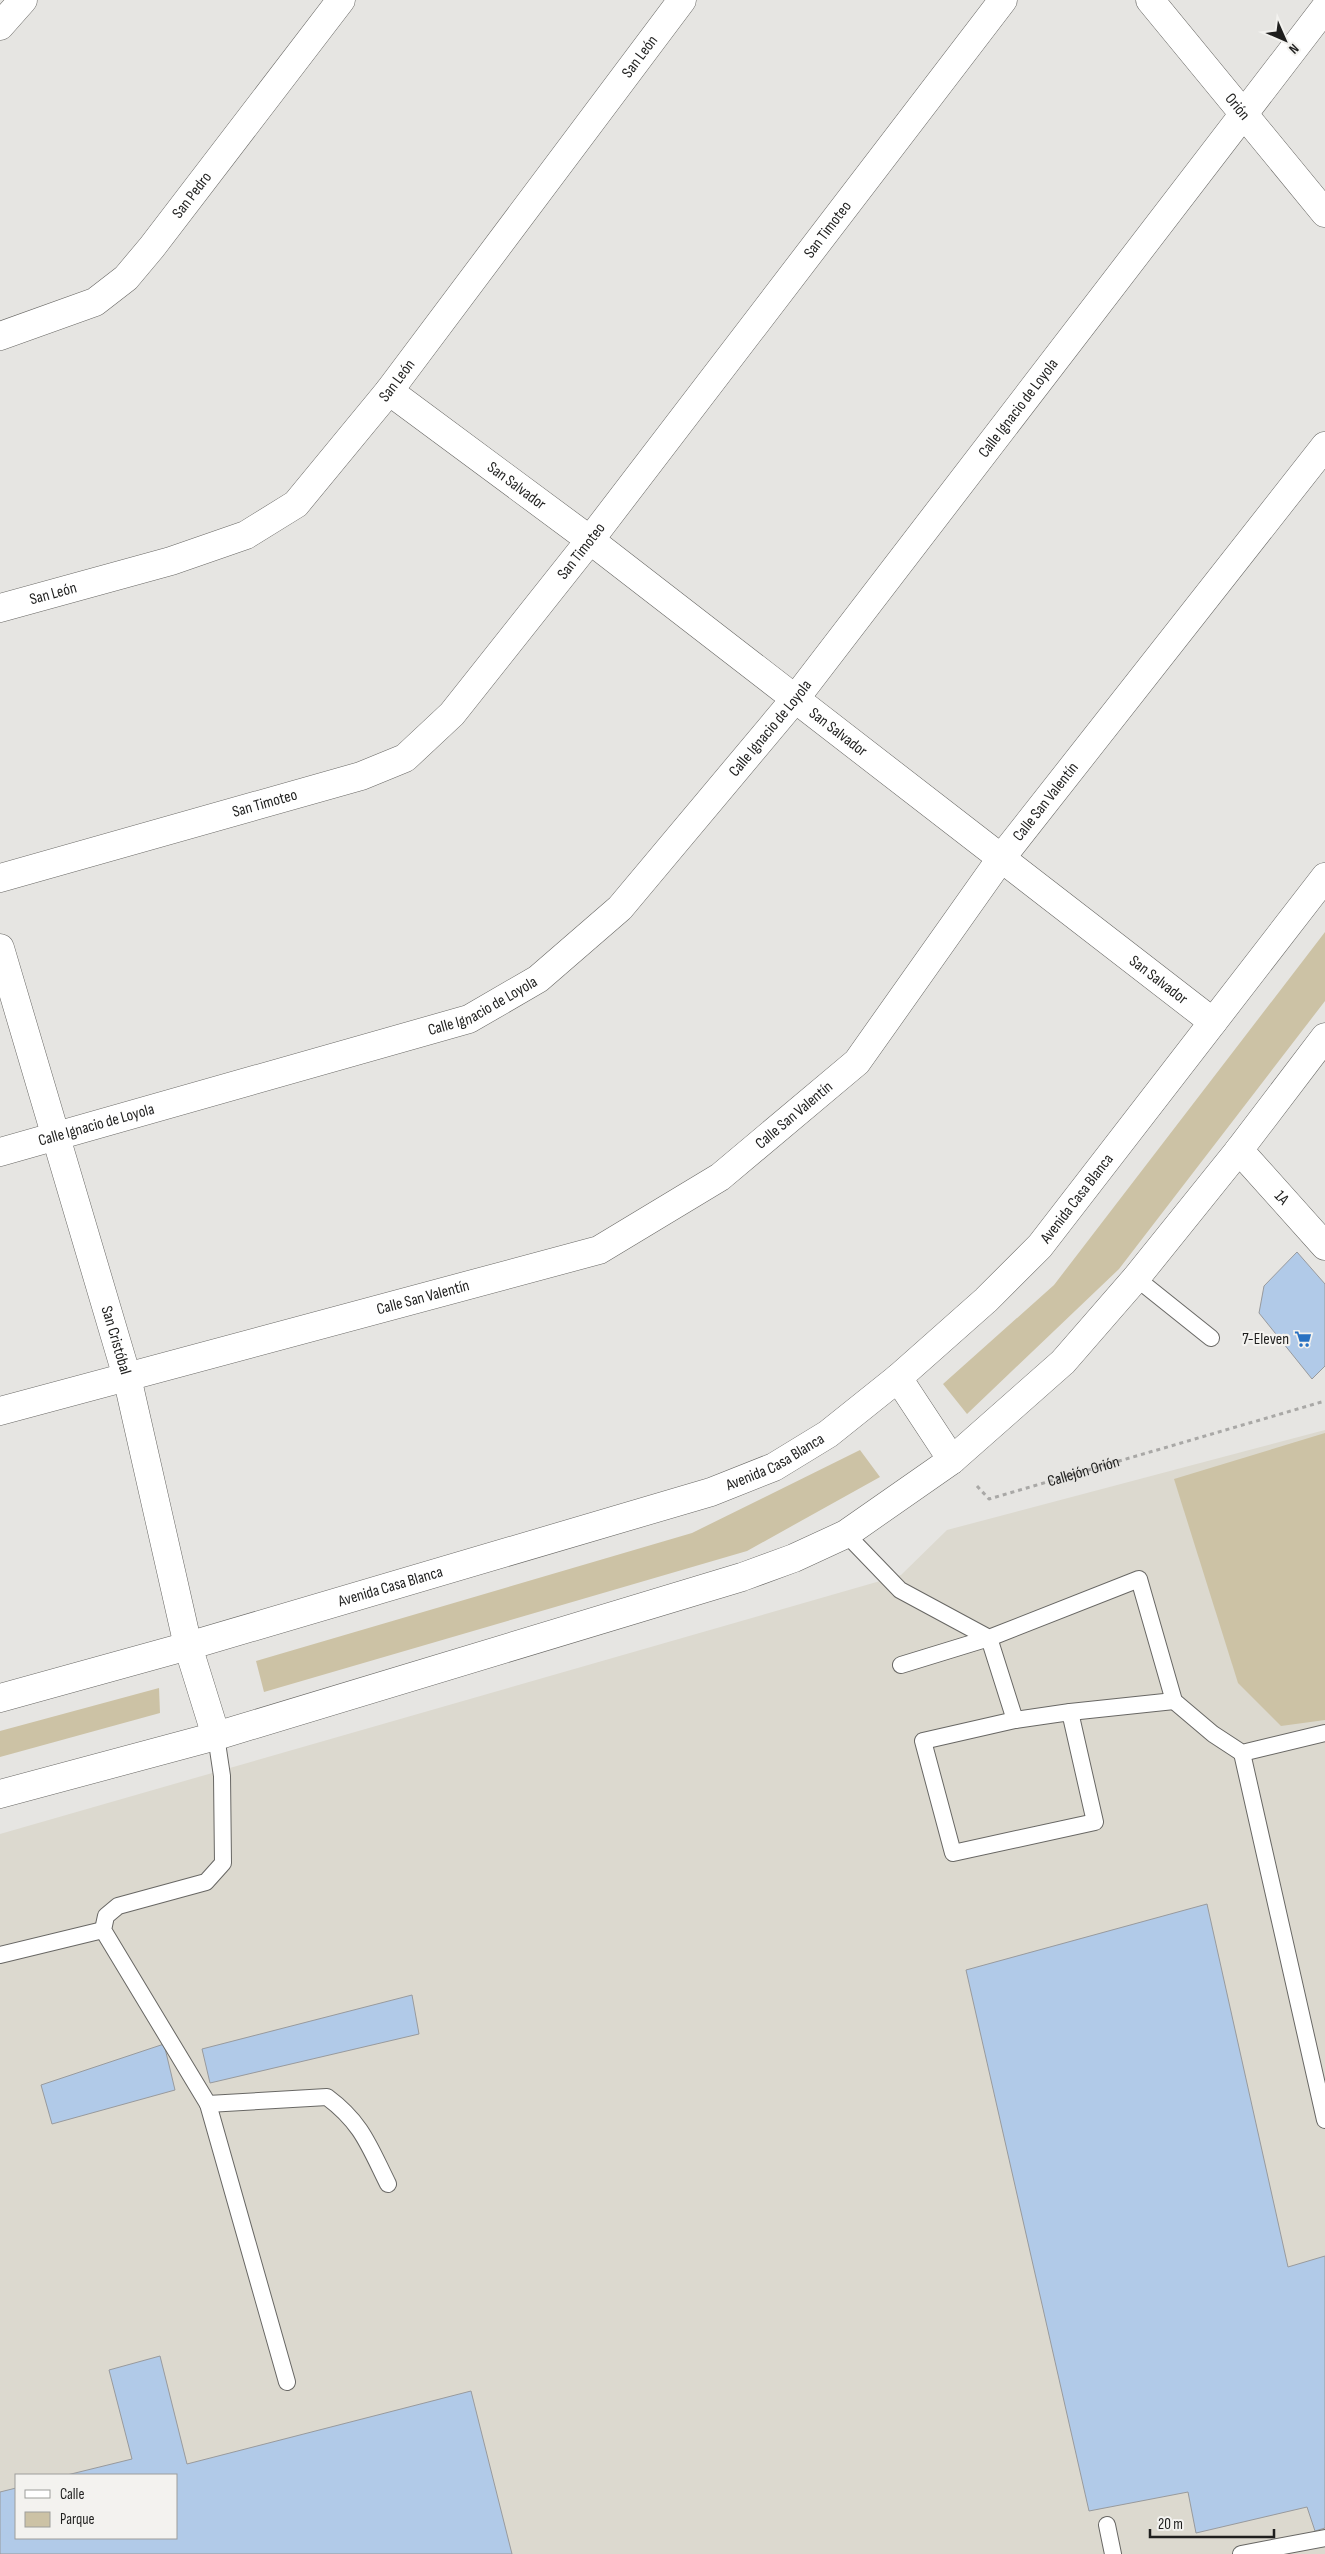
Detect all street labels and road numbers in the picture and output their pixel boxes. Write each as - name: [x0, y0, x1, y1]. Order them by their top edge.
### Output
- street label: San León: [618, 31, 662, 81]
- street label: Orión: [1221, 89, 1254, 124]
- street label: San Pedro: [168, 168, 216, 222]
- street label: San Timoteo: [800, 197, 855, 262]
- street label: Calle Ignacio de Loyola: [974, 355, 1062, 461]
- street label: San León: [375, 356, 419, 406]
- street label: San Salvador: [484, 458, 550, 514]
- street label: San Timoteo: [553, 519, 609, 583]
- street label: San León: [27, 578, 79, 609]
- street label: Calle Ignacio de Loyola: [725, 676, 816, 780]
- street label: San Salvador: [805, 704, 871, 761]
- street label: Calle San Valentín: [1009, 758, 1082, 845]
- street label: San Timoteo: [230, 785, 299, 821]
- street label: San Salvador: [1126, 951, 1192, 1009]
- street label: Calle Ignacio de Loyola: [426, 972, 541, 1040]
- street label: Calle San Valentín: [751, 1077, 836, 1153]
- street label: Calle Ignacio de Loyola: [36, 1099, 156, 1150]
- street label: Avenida Casa Blanca: [1036, 1150, 1117, 1248]
- street label: 1A: [1270, 1187, 1293, 1209]
- street label: Calle San Valentín: [375, 1276, 471, 1319]
- street label: San Cristóbal: [97, 1304, 135, 1377]
- street label: Avenida Casa Blanca: [722, 1429, 828, 1495]
- street label: Callejón Orión: [1045, 1452, 1122, 1491]
- street label: Avenida Casa Blanca: [335, 1562, 445, 1611]

